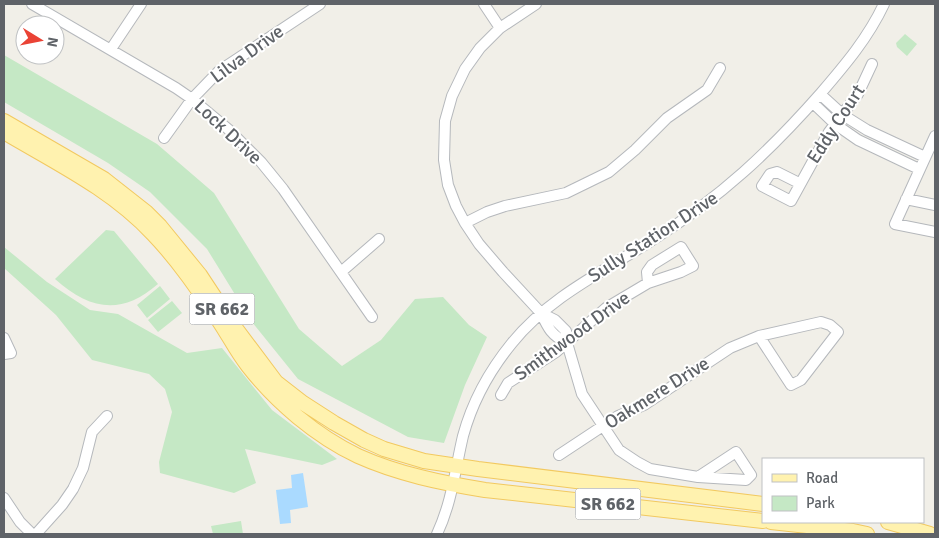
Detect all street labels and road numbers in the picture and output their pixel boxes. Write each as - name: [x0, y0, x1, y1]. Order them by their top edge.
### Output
- street label: Lilva Drive: [206, 19, 288, 89]
- street label: Eddy Court: [802, 80, 871, 168]
- street label: Lock Drive: [189, 94, 267, 170]
- street label: Sully Station Drive: [583, 186, 723, 288]
- street label: Smithwood Drive: [509, 286, 635, 386]
- road number: SR 662: [190, 294, 254, 324]
- street label: Oakmere Drive: [600, 351, 714, 435]
- road number: SR 662: [576, 488, 640, 520]

